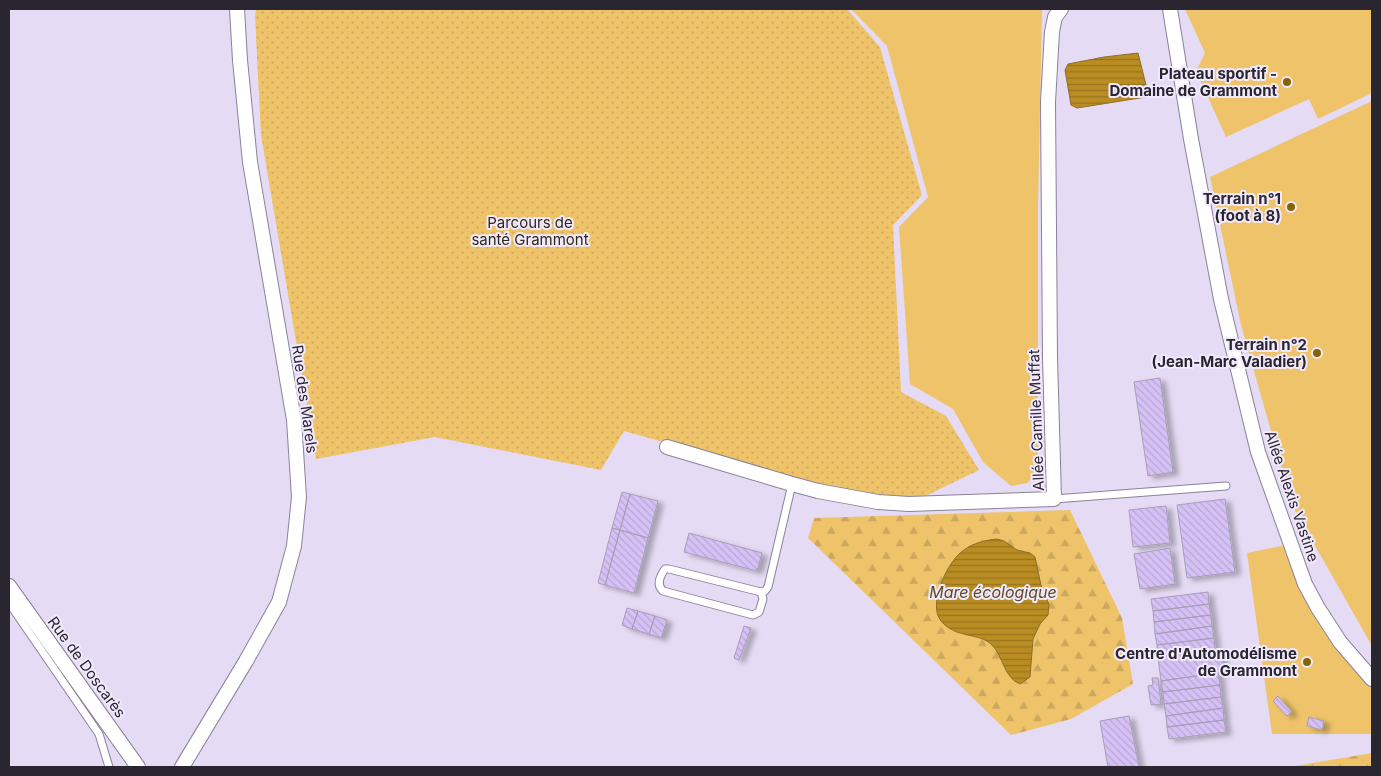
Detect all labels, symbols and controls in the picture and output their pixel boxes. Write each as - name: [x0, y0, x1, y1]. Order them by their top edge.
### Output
- place label: Plateau sportif - Domaine de Grammont: [1109, 64, 1278, 100]
- marker: Plateau sportif - Domaine de Grammont: [1281, 76, 1293, 88]
- place label: Terrain n°1 (foot à 8): [1203, 189, 1281, 225]
- marker: Terrain n°1 (foot à 8): [1285, 201, 1297, 213]
- park label: Parcours de santé Grammont: [471, 213, 589, 249]
- place label: Terrain n°2 (Jean-Marc Valadier): [1152, 335, 1307, 371]
- street label: Rue des Marels: [288, 344, 322, 454]
- marker: Terrain n°2 (Jean-Marc Valadier): [1311, 347, 1323, 359]
- street label: Allée Camille Muffat: [1024, 349, 1048, 491]
- street label: Allée Alexis Vastine: [1261, 428, 1323, 564]
- water label: Mare écologique: [929, 582, 1057, 602]
- street label: Rue de Doscarès: [44, 613, 130, 721]
- place label: Centre d'Automodélisme de Grammont: [1115, 644, 1297, 680]
- marker: Centre d'Automodélisme de Grammont: [1301, 656, 1313, 668]

